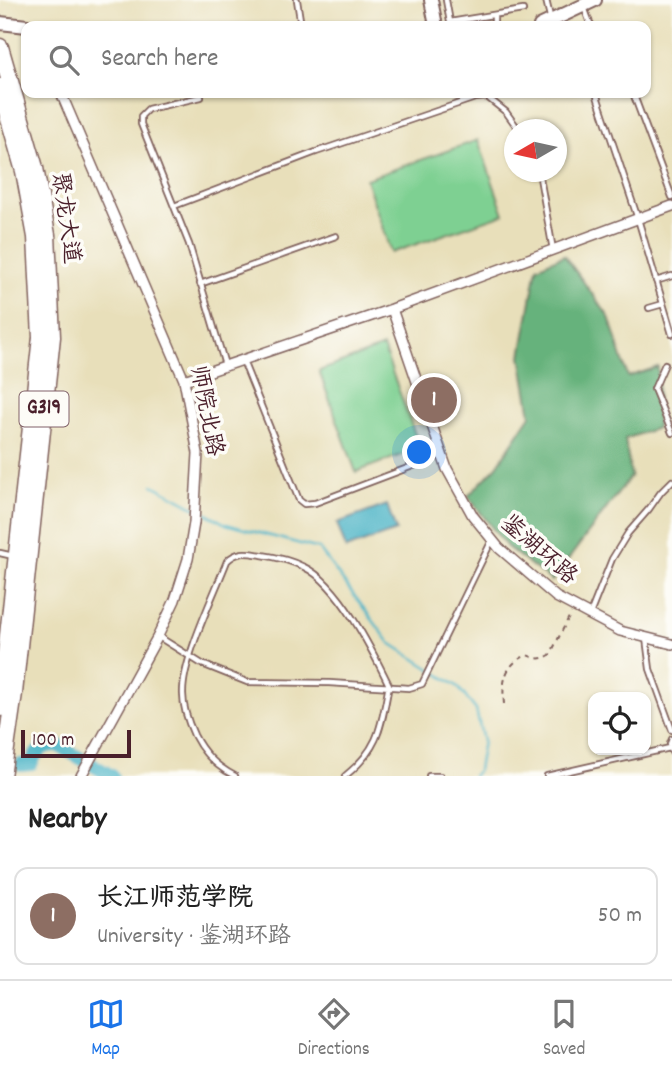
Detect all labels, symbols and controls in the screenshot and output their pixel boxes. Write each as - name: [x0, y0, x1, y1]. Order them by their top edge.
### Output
- search box: [21, 21, 651, 98]
- icon: search: [45, 41, 83, 79]
- text: Search here: [101, 41, 219, 78]
- north arrow: [504, 119, 567, 182]
- street label: 聚龙大道: [41, 170, 87, 266]
- street label: 师院北路: [180, 363, 230, 459]
- pin: 1: [411, 374, 457, 426]
- road number: G319: [20, 392, 68, 426]
- your location: [402, 435, 436, 469]
- street label: 鉴湖环路: [492, 508, 584, 594]
- map controls: [588, 692, 651, 755]
- button: locate: [588, 692, 651, 755]
- scale bar: [21, 727, 131, 759]
- text: 100 m: [32, 728, 74, 755]
- text: Nearby: [28, 800, 106, 843]
- text: 长江师范学院: [97, 881, 253, 918]
- text: 1: [50, 900, 56, 933]
- text: 50 m: [598, 900, 642, 933]
- text: University · 鉴湖环路: [97, 921, 291, 954]
- tab: Map: [87, 995, 125, 1064]
- tab: Directions: [298, 995, 370, 1064]
- tab: Saved: [543, 995, 585, 1064]

